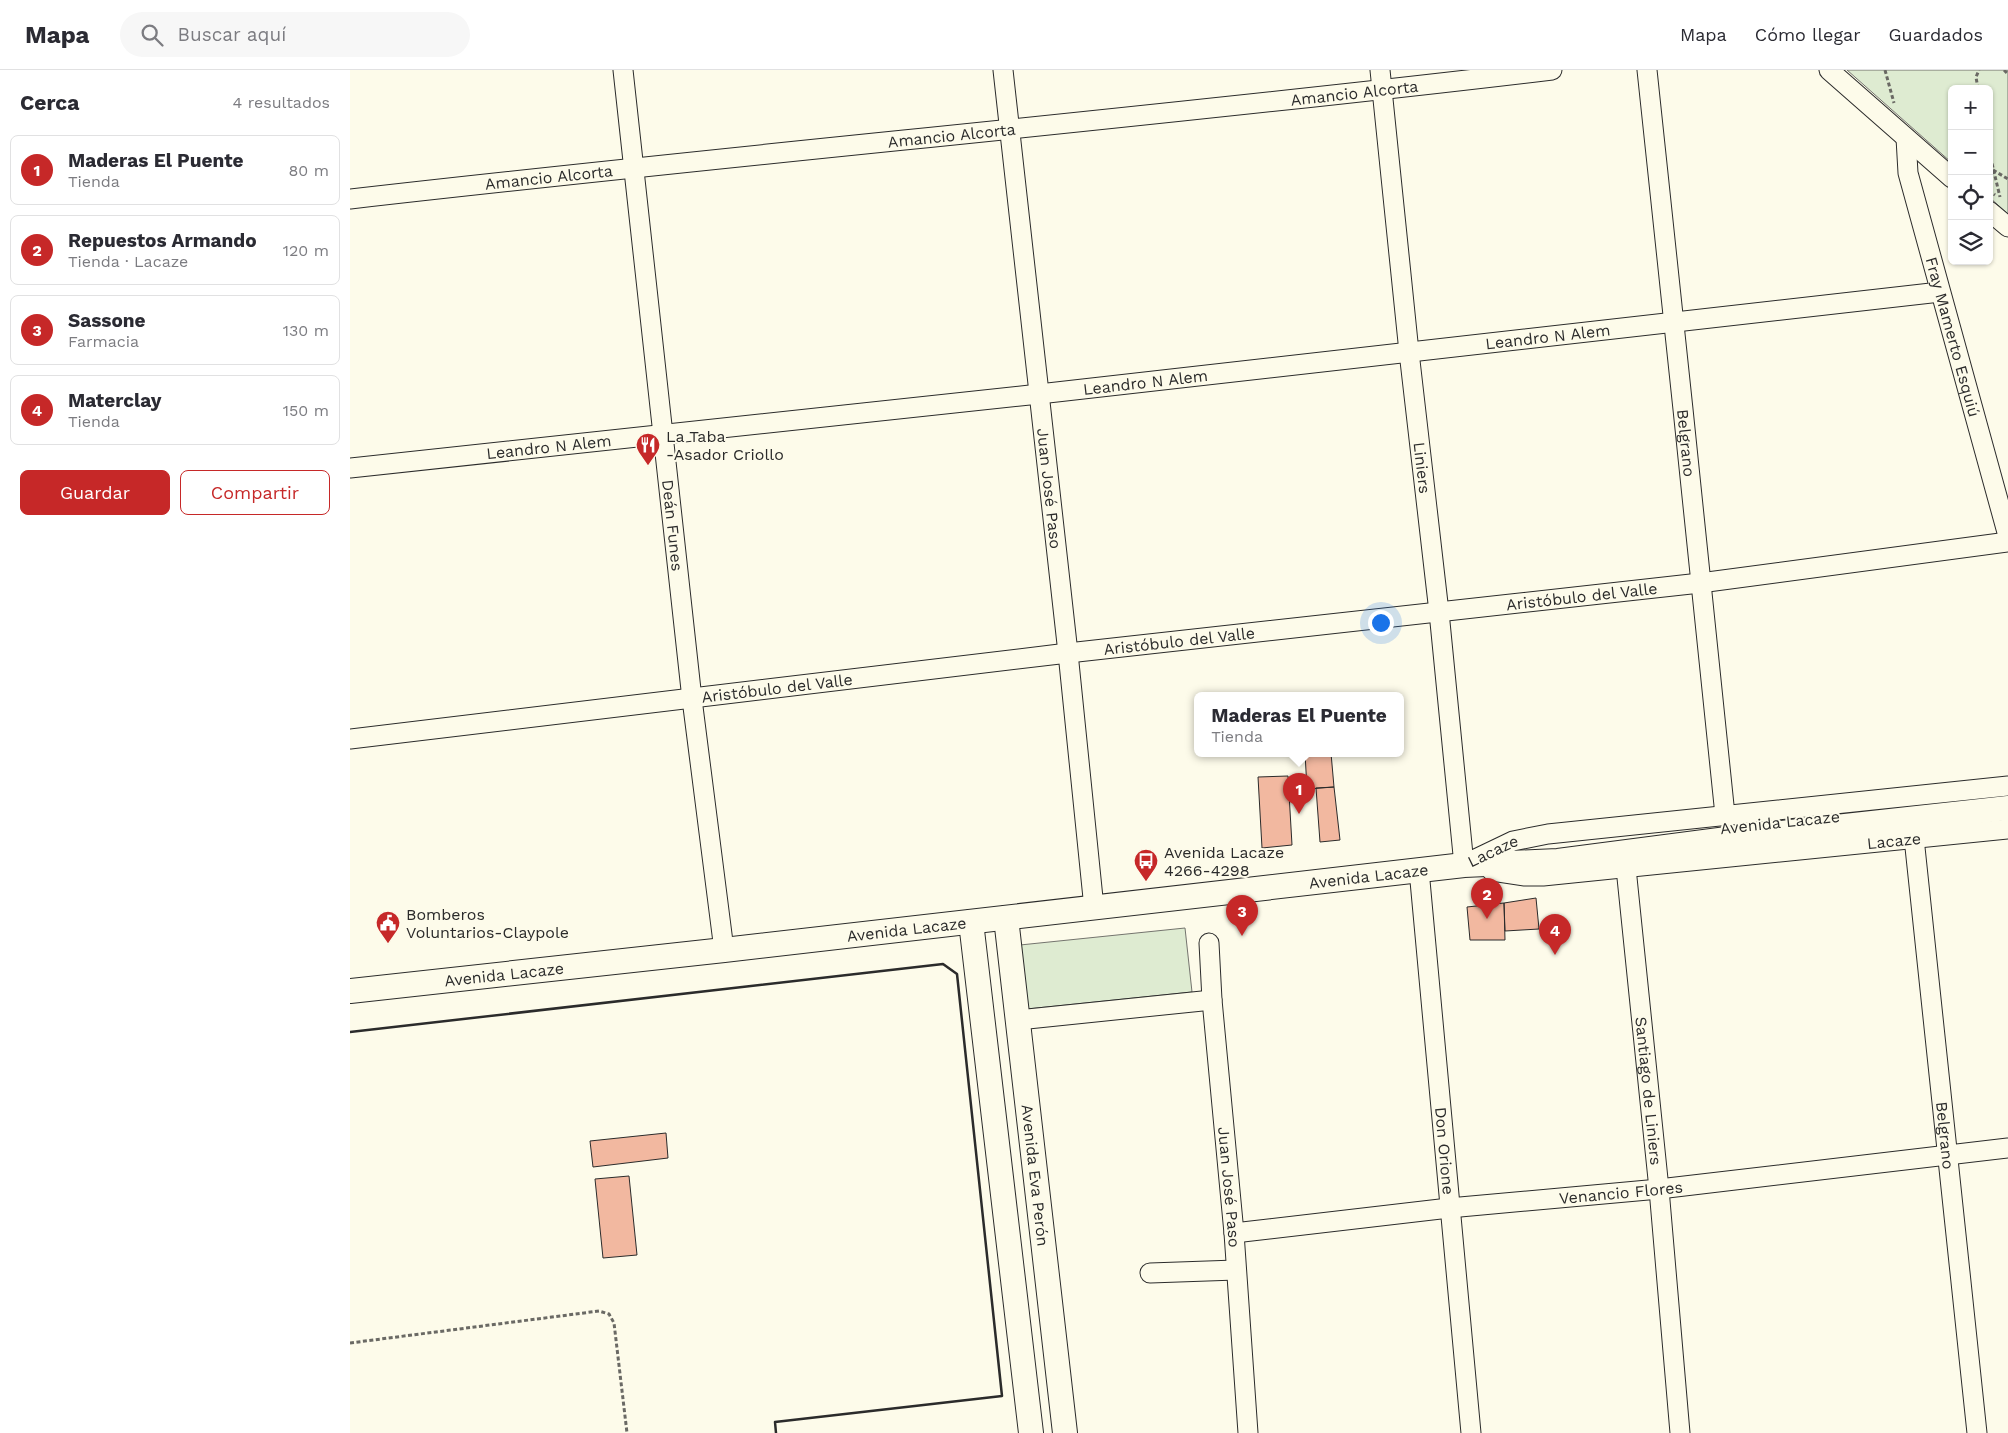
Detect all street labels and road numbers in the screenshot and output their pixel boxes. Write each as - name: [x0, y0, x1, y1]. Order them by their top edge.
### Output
- street label: Amancio Alcorta: [1290, 77, 1419, 110]
- street label: Amancio Alcorta: [887, 120, 1016, 152]
- street label: Amancio Alcorta: [484, 161, 614, 194]
- street label: Fray Mamerto Esquiú: [1922, 255, 1984, 419]
- street label: Leandro N Alem: [1484, 320, 1611, 353]
- street label: Leandro N Alem: [1082, 366, 1209, 399]
- street label: Belgrano: [1673, 408, 1699, 478]
- street label: Juan José Paso: [1033, 427, 1065, 550]
- street label: Leandro N Alem: [486, 431, 612, 463]
- street label: Liniers: [1409, 441, 1434, 495]
- street label: Deán Funes: [658, 479, 687, 572]
- street label: Aristóbulo del Valle: [1505, 579, 1658, 614]
- street label: Aristóbulo del Valle: [1103, 623, 1256, 659]
- street label: Aristóbulo del Valle: [700, 670, 854, 707]
- street label: Avenida Lacaze: [1719, 807, 1841, 838]
- street label: Lacaze: [1866, 829, 1922, 853]
- street label: Lacaze: [1465, 831, 1520, 871]
- street label: Avenida Lacaze: [1308, 860, 1429, 893]
- street label: Avenida Lacaze: [846, 913, 967, 946]
- street label: Avenida Lacaze: [443, 959, 565, 991]
- street label: Santiago de Liniers: [1631, 1016, 1665, 1166]
- street label: Belgrano: [1932, 1101, 1958, 1170]
- street label: Avenida Eva Perón: [1017, 1103, 1053, 1247]
- street label: Don Orione: [1431, 1106, 1458, 1196]
- street label: Juan José Paso: [1214, 1126, 1244, 1248]
- street label: Venancio Flores: [1558, 1177, 1684, 1208]

